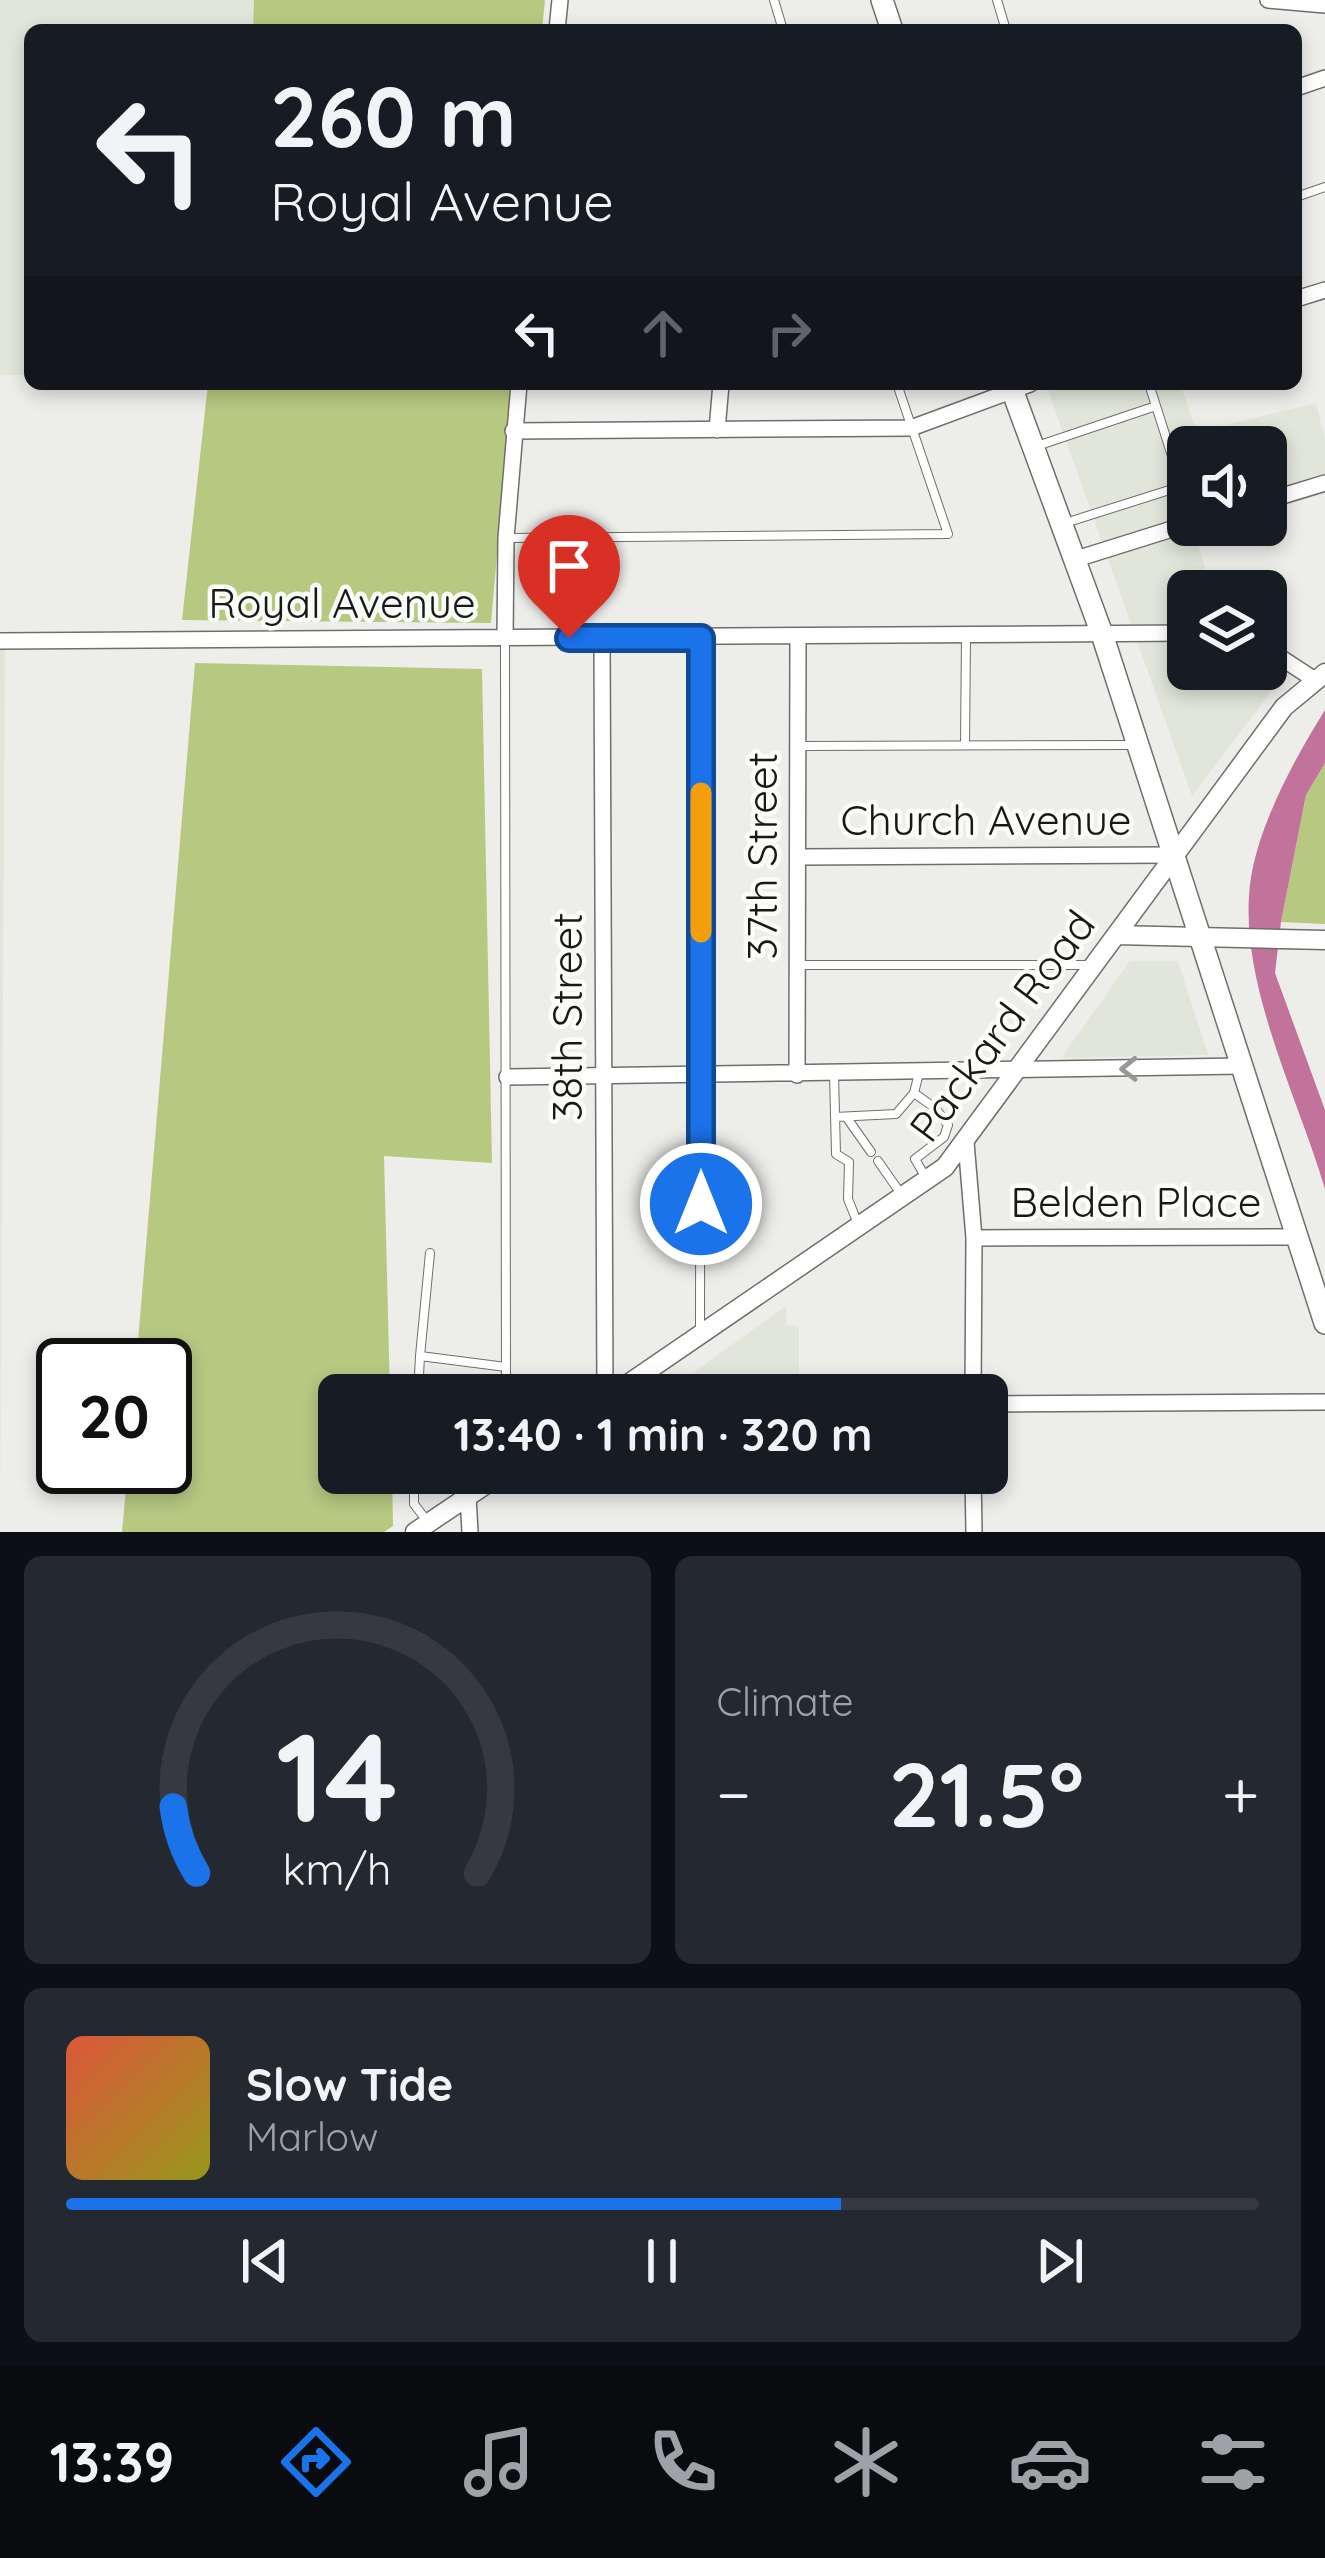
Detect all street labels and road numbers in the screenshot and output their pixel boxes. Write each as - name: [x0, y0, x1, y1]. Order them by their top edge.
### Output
- street label: Royal Avenue: [208, 576, 476, 629]
- street label: 37th Street: [735, 752, 788, 960]
- street label: Church Avenue: [840, 793, 1132, 846]
- street label: Packard Road: [897, 899, 1106, 1152]
- street label: 38th Street: [540, 912, 593, 1122]
- street label: Belden Place: [1011, 1175, 1261, 1228]

